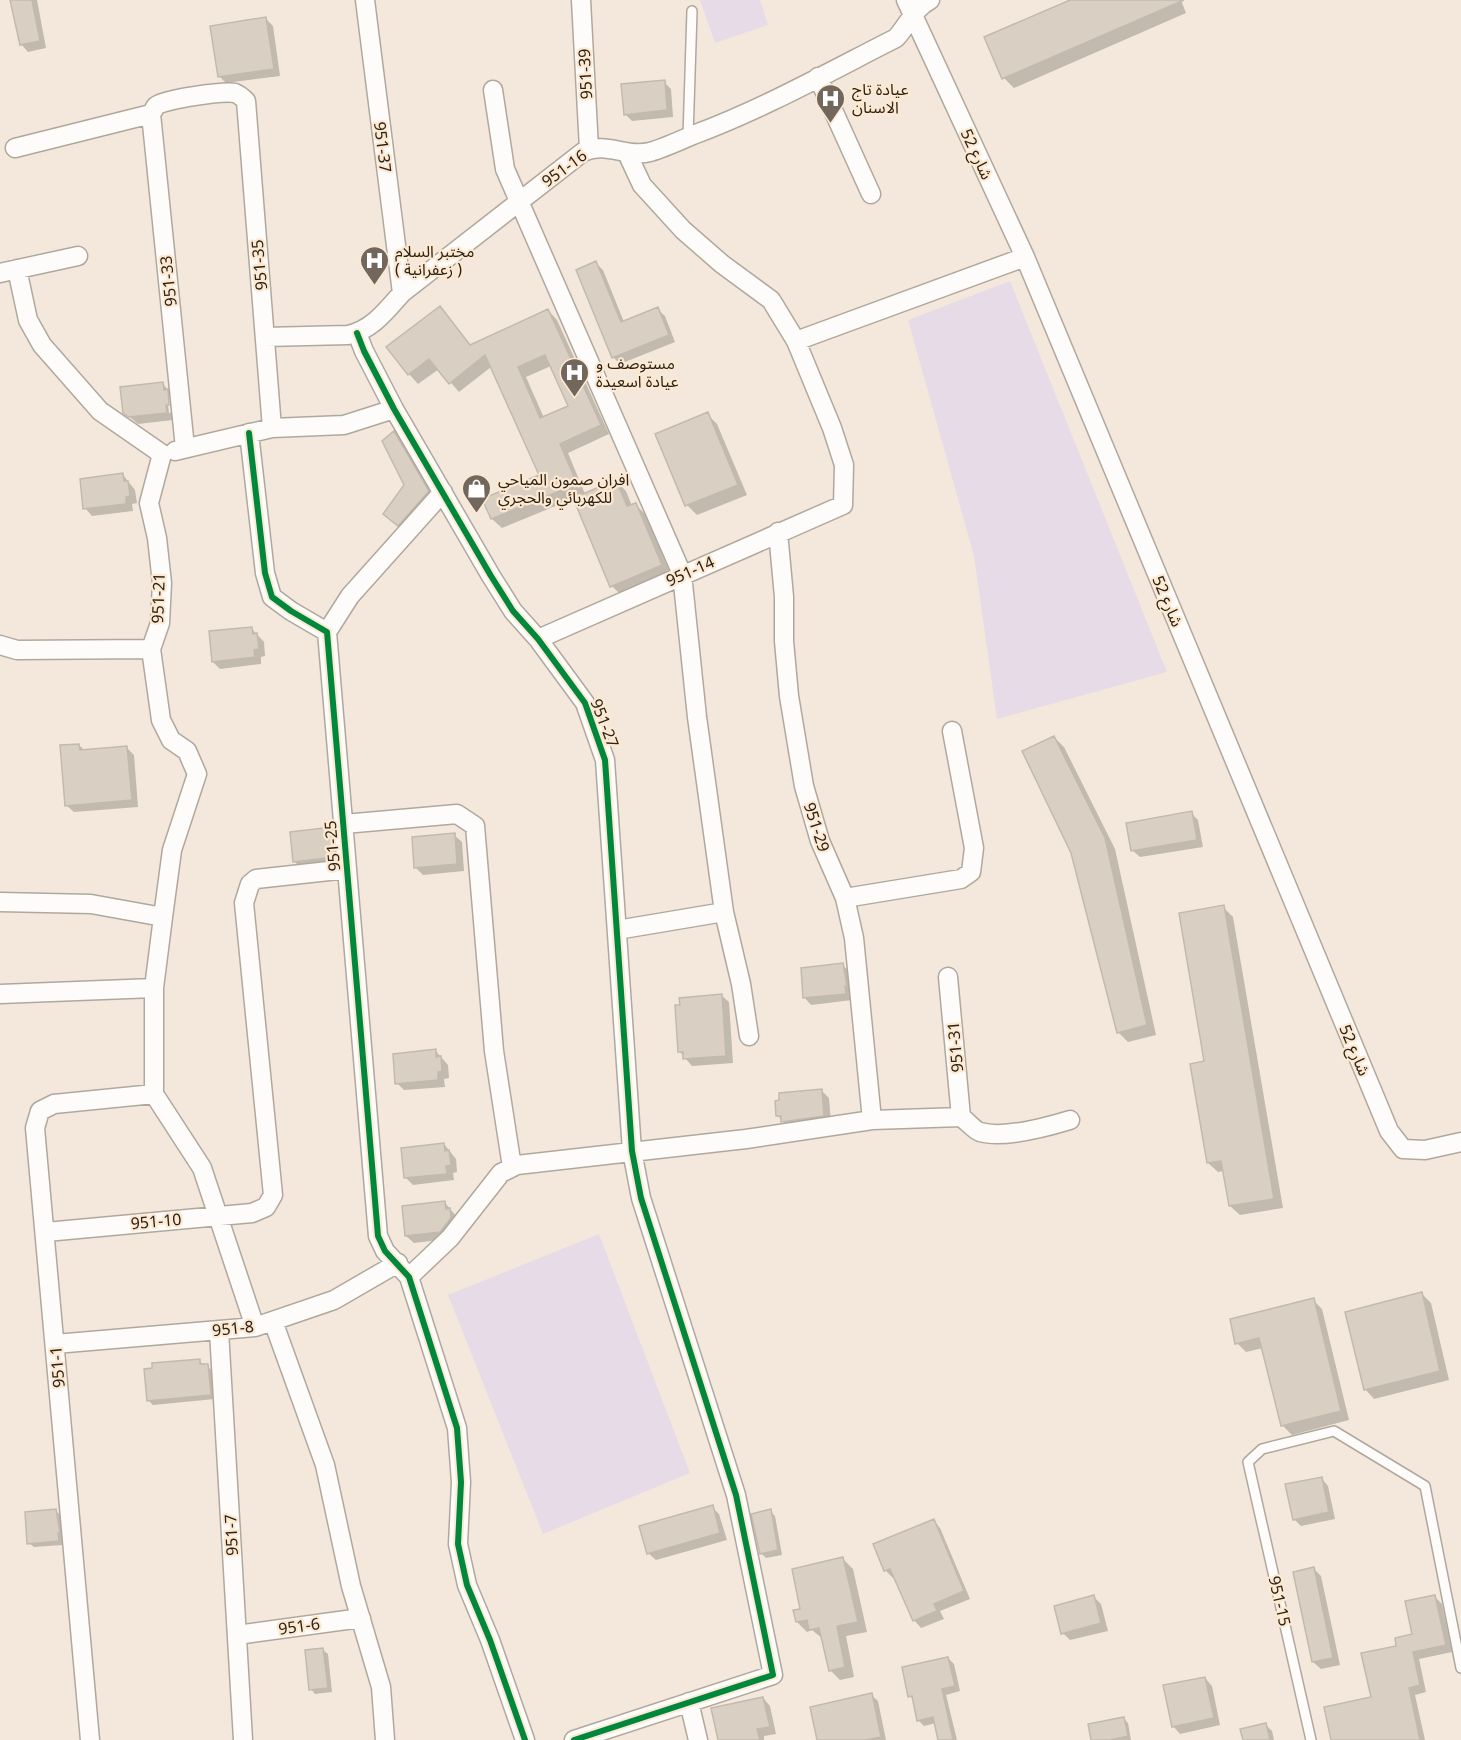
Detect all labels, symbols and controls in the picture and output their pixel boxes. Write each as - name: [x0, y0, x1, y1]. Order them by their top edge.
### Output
- street label: 951-39: [573, 48, 597, 100]
- place label: عيادة تاج الاسنان: [852, 78, 909, 118]
- hospital icon: عيادة تاج الاسنان: [815, 82, 847, 124]
- street label: 951-37: [369, 120, 397, 174]
- street label: شارع 52: [954, 125, 998, 184]
- street label: 951-16: [537, 144, 591, 192]
- street label: 951-35: [246, 239, 272, 291]
- place label: مختبر السلام ( زعفرانية ): [395, 240, 474, 280]
- hospital icon: مختبر السلام ( زعفرانية ): [358, 244, 390, 286]
- street label: 951-33: [154, 255, 182, 307]
- place label: مستوصف و عيادة اسعيدة: [596, 352, 679, 392]
- hospital icon: مستوصف و عيادة اسعيدة: [559, 356, 591, 398]
- place label: افران صمون المياحي للكهربائي والحجري: [498, 468, 629, 510]
- shop icon: افران صمون المياحي للكهربائي والحجري: [461, 472, 493, 514]
- street label: 951-14: [662, 551, 718, 591]
- street label: 951-21: [146, 572, 170, 624]
- street label: شارع 52: [1146, 572, 1189, 631]
- street label: 951-27: [586, 695, 624, 751]
- street label: 951-29: [799, 799, 835, 855]
- street label: 951-25: [319, 820, 345, 872]
- street label: 951-31: [942, 1021, 968, 1073]
- street label: شارع 52: [1333, 1021, 1376, 1080]
- street label: 951-10: [130, 1208, 182, 1234]
- street label: 951-8: [211, 1315, 255, 1341]
- street label: 951-1: [44, 1345, 70, 1389]
- street label: 951-7: [219, 1514, 243, 1556]
- street label: 951-15: [1264, 1574, 1296, 1628]
- street label: 951-6: [277, 1612, 321, 1640]

